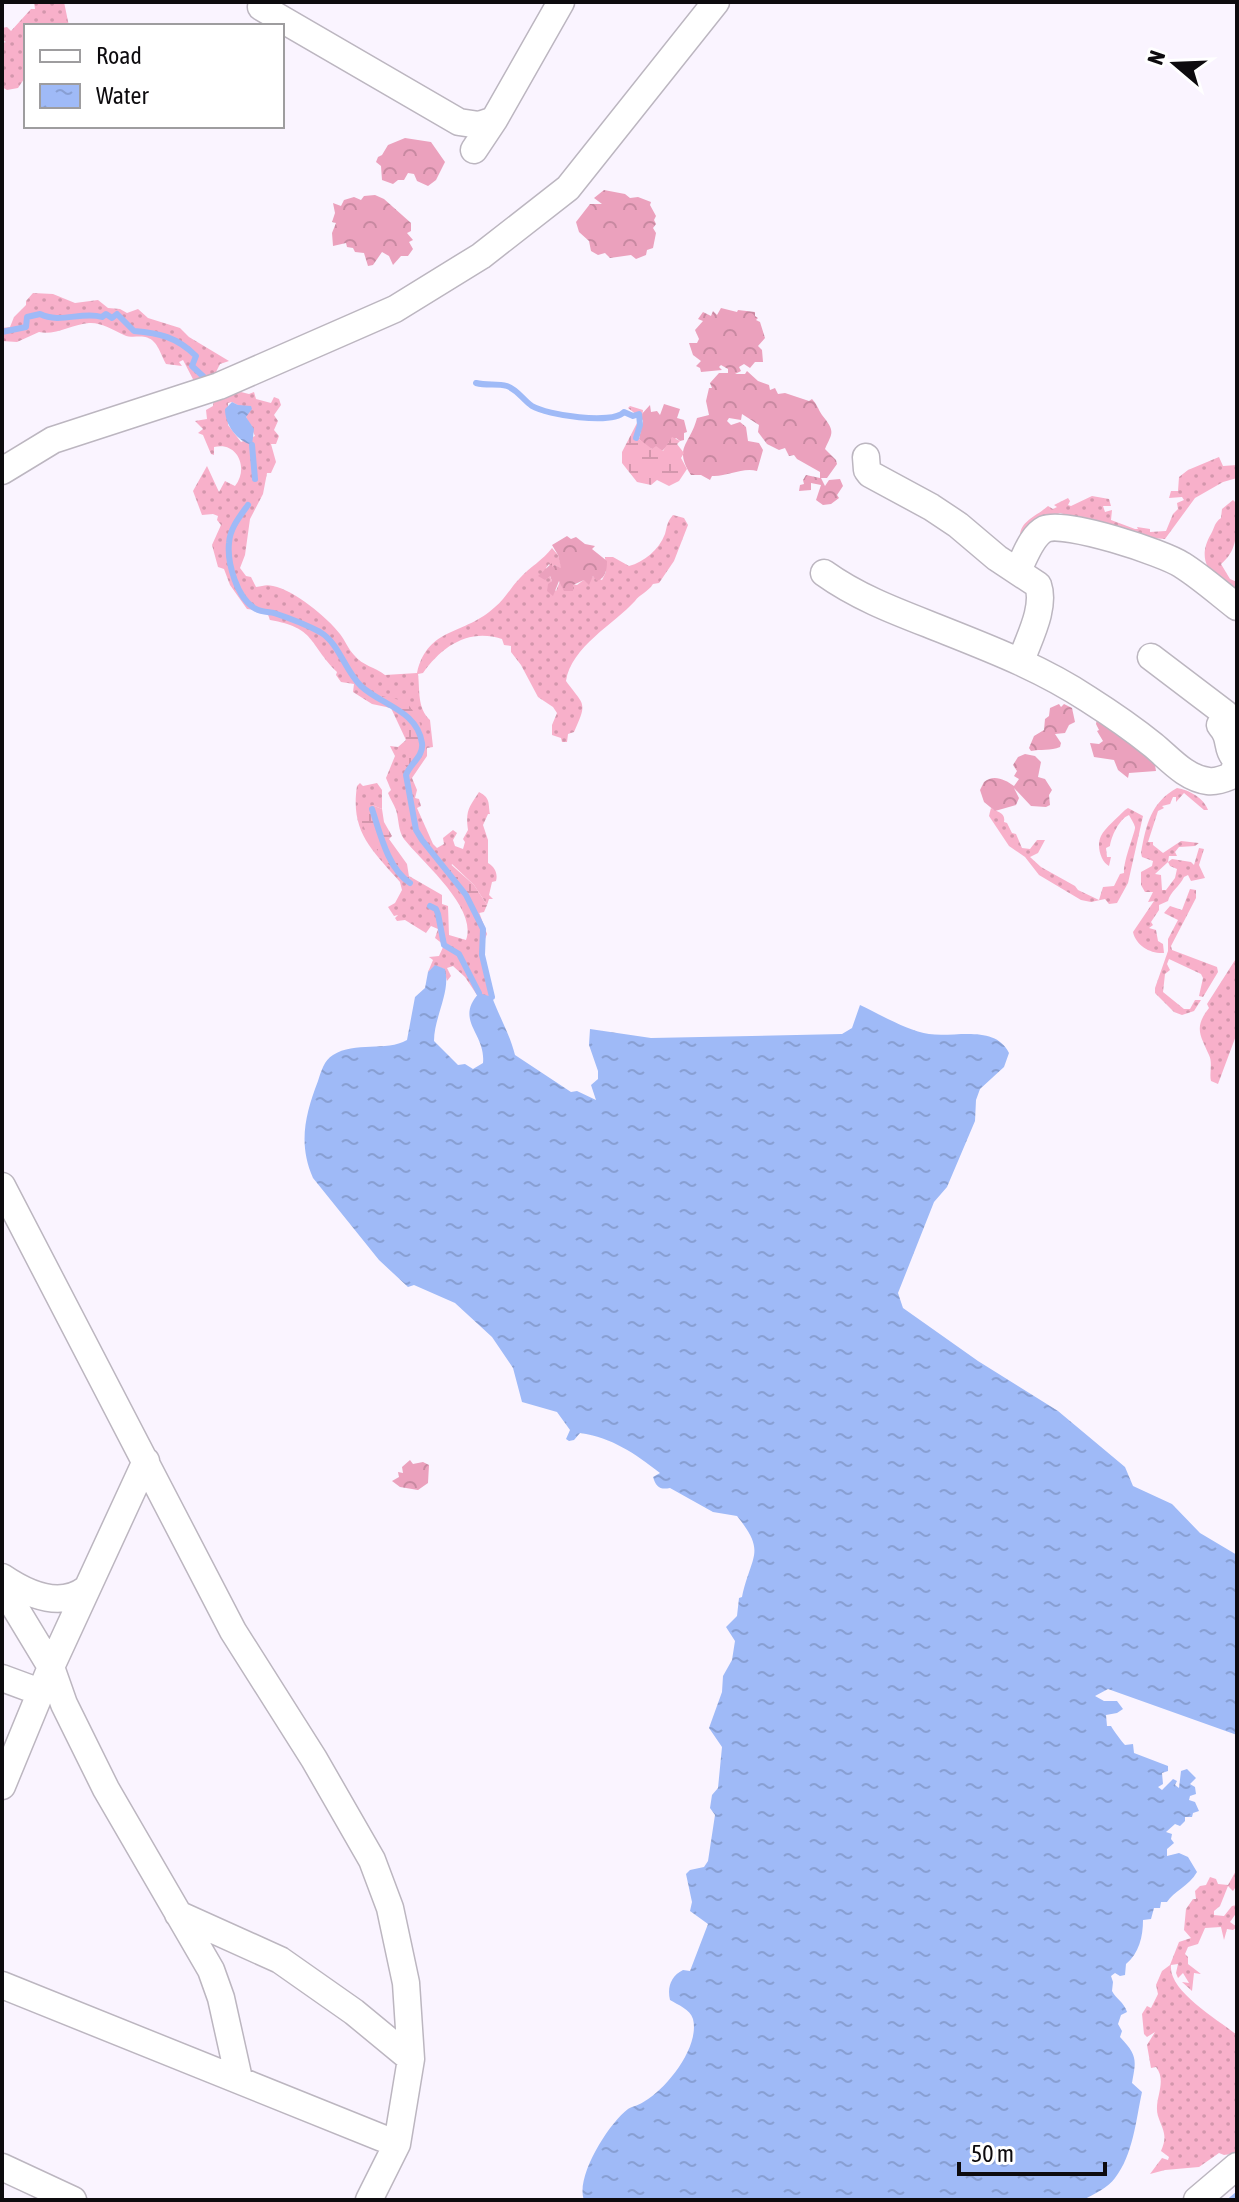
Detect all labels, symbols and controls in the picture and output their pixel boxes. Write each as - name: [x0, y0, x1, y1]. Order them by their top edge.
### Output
- legend: [24, 24, 284, 128]
- north arrow: [1135, 24, 1215, 104]
- text: Road: [96, 42, 142, 69]
- text: N: [1142, 47, 1170, 68]
- text: Water: [96, 82, 149, 109]
- scale bar: [959, 2126, 1105, 2176]
- text: 50 m: [971, 2140, 1014, 2167]

